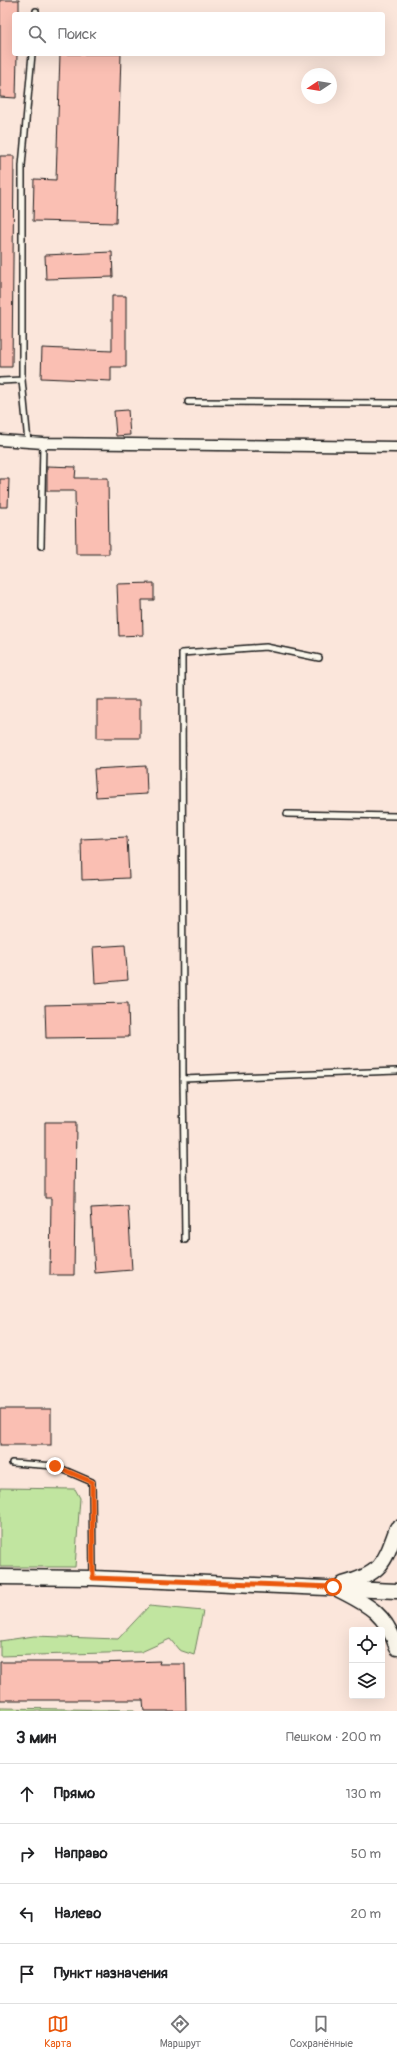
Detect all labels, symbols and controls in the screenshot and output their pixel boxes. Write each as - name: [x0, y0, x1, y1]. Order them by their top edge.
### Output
- search box: [12, 12, 385, 56]
- icon: search: [26, 23, 48, 45]
- text: Поиск: [58, 25, 97, 44]
- north arrow: [301, 68, 337, 104]
- route end: [46, 1457, 64, 1475]
- route start: [324, 1578, 342, 1596]
- map controls: [349, 1627, 385, 1699]
- button: locate: [349, 1627, 385, 1663]
- button: layers: [349, 1663, 385, 1699]
- text: 3 мин: [16, 1727, 56, 1748]
- text: Пешком · 200 m: [286, 1729, 381, 1745]
- icon: ahead: [16, 1783, 38, 1805]
- text: Прямо: [54, 1784, 95, 1803]
- text: 130 m: [345, 1786, 381, 1802]
- icon: right: [16, 1843, 38, 1865]
- text: Направо: [54, 1844, 108, 1863]
- text: 50 m: [351, 1846, 381, 1862]
- icon: left: [16, 1903, 38, 1925]
- text: Налево: [54, 1904, 101, 1923]
- text: 20 m: [350, 1906, 381, 1922]
- icon: arrive: [16, 1963, 38, 1985]
- text: Пункт назначения: [54, 1964, 168, 1983]
- tab: Карта: [44, 2013, 71, 2050]
- tab: Маршрут: [160, 2013, 201, 2050]
- tab: Сохранённые: [289, 2013, 353, 2050]

